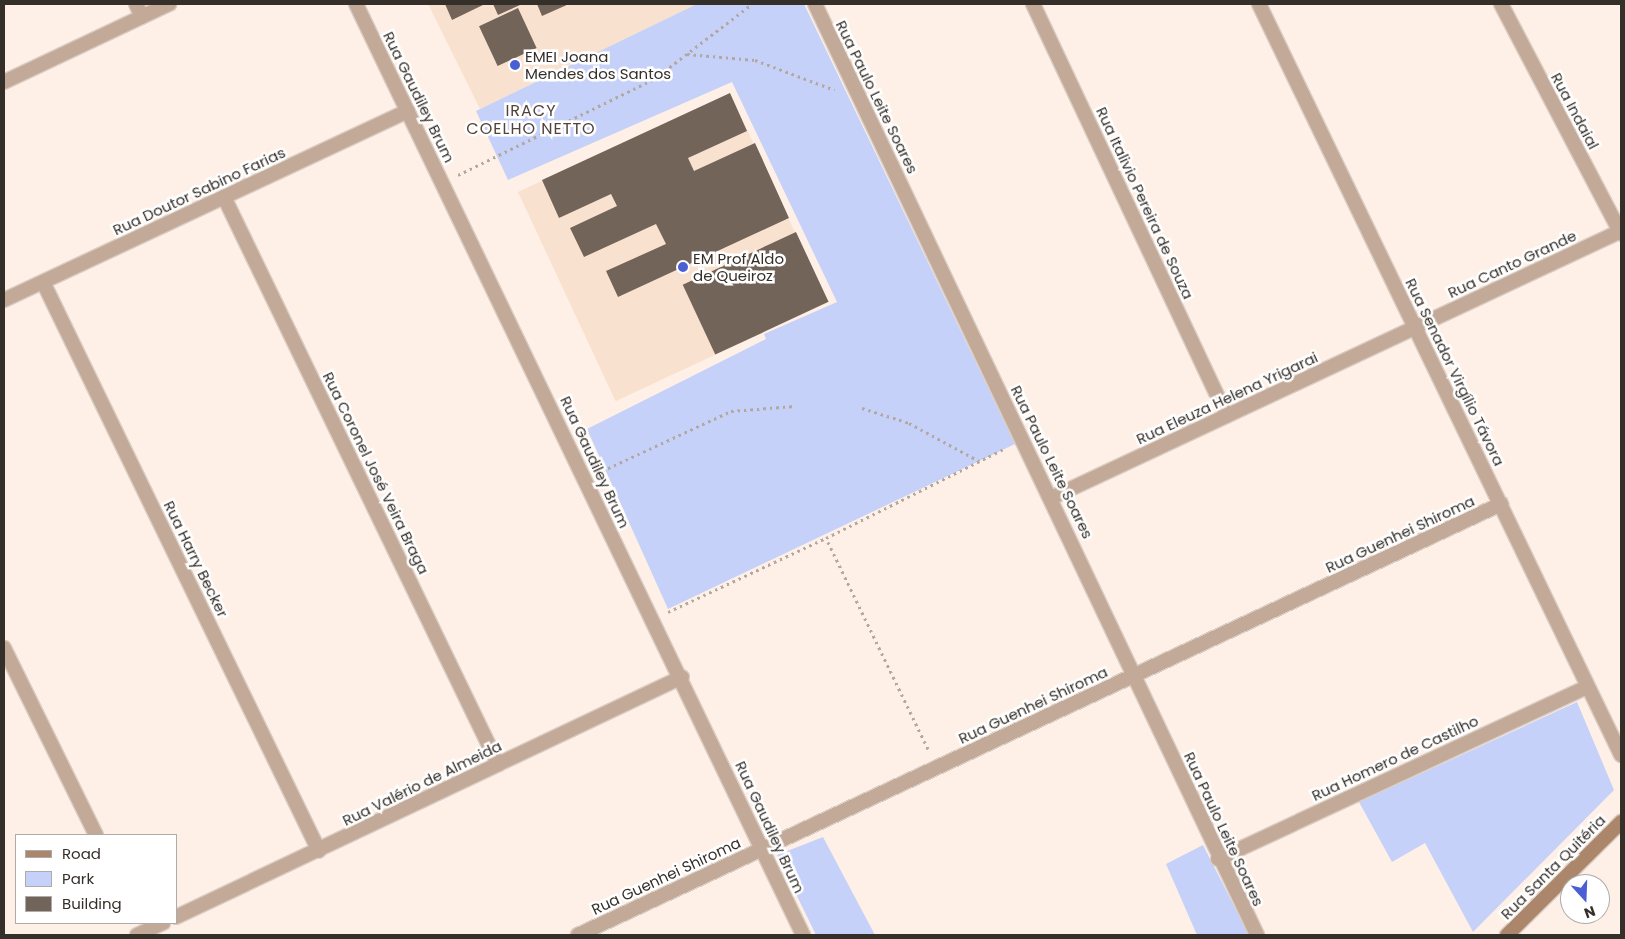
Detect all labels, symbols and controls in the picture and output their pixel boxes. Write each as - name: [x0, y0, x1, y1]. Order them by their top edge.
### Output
- street label: Rua Paulo Leite Soares: [832, 18, 922, 176]
- street label: Rua Gaudiley Brum: [379, 29, 459, 165]
- place label: EMEI Joana Mendes dos Santos: [525, 47, 671, 82]
- marker: EMEI Joana Mendes dos Santos: [509, 59, 521, 71]
- street label: Rua Indaial: [1547, 70, 1603, 152]
- district label: IRACY COELHO NETTO: [465, 101, 597, 139]
- street label: Rua Italivio Pereira de Souza: [1092, 104, 1198, 302]
- street label: Rua Doutor Sabino Farias: [110, 143, 288, 239]
- street label: Rua Canto Grande: [1445, 226, 1579, 302]
- place label: EM Prof Aldo de Queiroz: [693, 249, 784, 284]
- marker: EM Prof Aldo de Queiroz: [677, 261, 689, 273]
- street label: Rua Senador Virgílio Távora: [1402, 275, 1508, 469]
- street label: Rua Eleuza Helena Yrigarai: [1133, 348, 1321, 448]
- street label: Rua Coronel José Veira Braga: [319, 369, 433, 577]
- street label: Rua Paulo Leite Soares: [1007, 383, 1097, 541]
- street label: Rua Gaudiley Brum: [557, 393, 633, 531]
- street label: Rua Guenhei Shiroma: [1323, 492, 1477, 576]
- street label: Rua Harry Becker: [160, 498, 232, 620]
- street label: Rua Guenhei Shiroma: [956, 663, 1110, 747]
- street label: Rua Homero de Castilho: [1309, 711, 1481, 805]
- street label: Rua Valério de Almeida: [339, 737, 505, 829]
- street label: Rua Paulo Leite Soares: [1180, 749, 1268, 909]
- street label: Rua Gaudiley Brum: [732, 758, 808, 896]
- street label: Rua Santa Quitéria: [1497, 811, 1609, 923]
- legend: [15, 834, 178, 924]
- street label: Rua Guenhei Shiroma: [589, 834, 743, 918]
- text: Road: [62, 843, 101, 864]
- text: Park: [62, 868, 94, 889]
- north arrow: [1560, 874, 1610, 924]
- text: Building: [62, 893, 122, 914]
- text: N: [1581, 901, 1598, 923]

